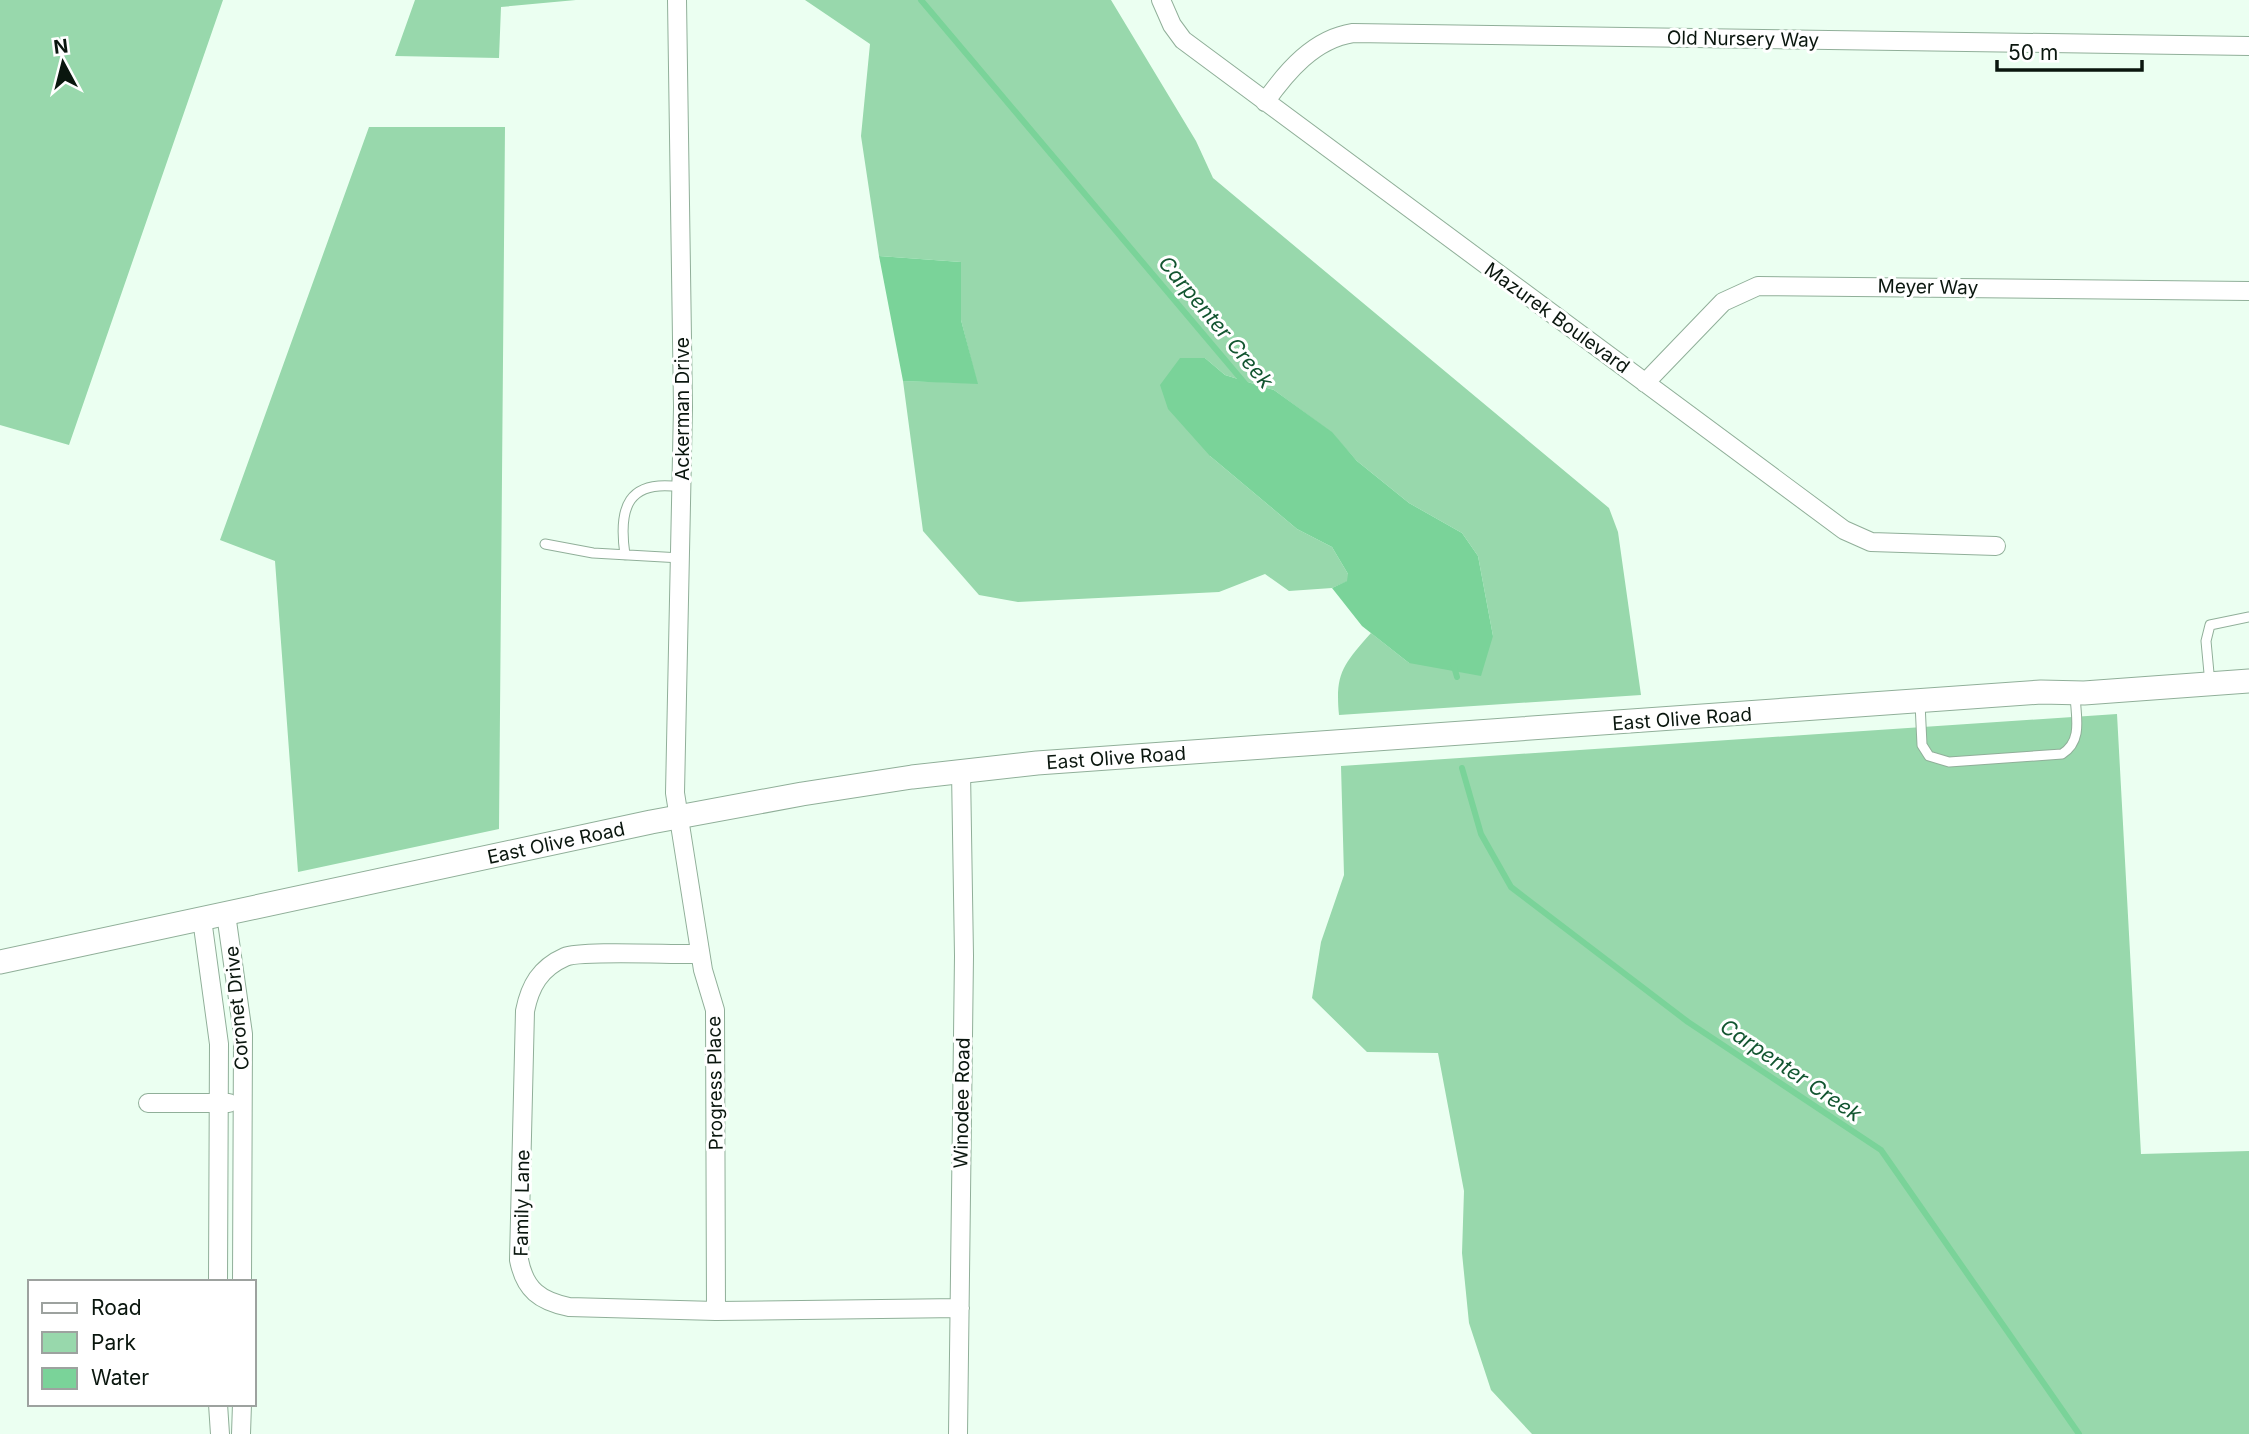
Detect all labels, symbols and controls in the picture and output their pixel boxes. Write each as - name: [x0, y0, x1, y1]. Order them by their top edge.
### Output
- street label: Old Nursery Way: [1667, 26, 1820, 52]
- north arrow: [28, 28, 98, 98]
- scale bar: [1997, 28, 2142, 72]
- text: N: [52, 34, 70, 59]
- text: 50 m: [2008, 40, 2058, 65]
- water label: Carpenter Creek: [1153, 251, 1279, 394]
- street label: Mazurek Boulevard: [1480, 258, 1634, 378]
- street label: Meyer Way: [1878, 275, 1979, 299]
- street label: Ackerman Drive: [671, 337, 694, 481]
- street label: East Olive Road: [1611, 703, 1753, 735]
- street label: East Olive Road: [1045, 742, 1187, 774]
- street label: East Olive Road: [485, 817, 627, 869]
- street label: Coronet Drive: [220, 945, 254, 1071]
- water label: Carpenter Creek: [1716, 1013, 1867, 1127]
- street label: Progress Place: [702, 1015, 728, 1151]
- street label: Winodee Road: [949, 1037, 975, 1169]
- street label: Family Lane: [510, 1149, 534, 1257]
- legend: [28, 1280, 256, 1406]
- text: Road: [91, 1295, 142, 1320]
- text: Park: [91, 1330, 136, 1355]
- text: Water: [91, 1365, 149, 1390]

